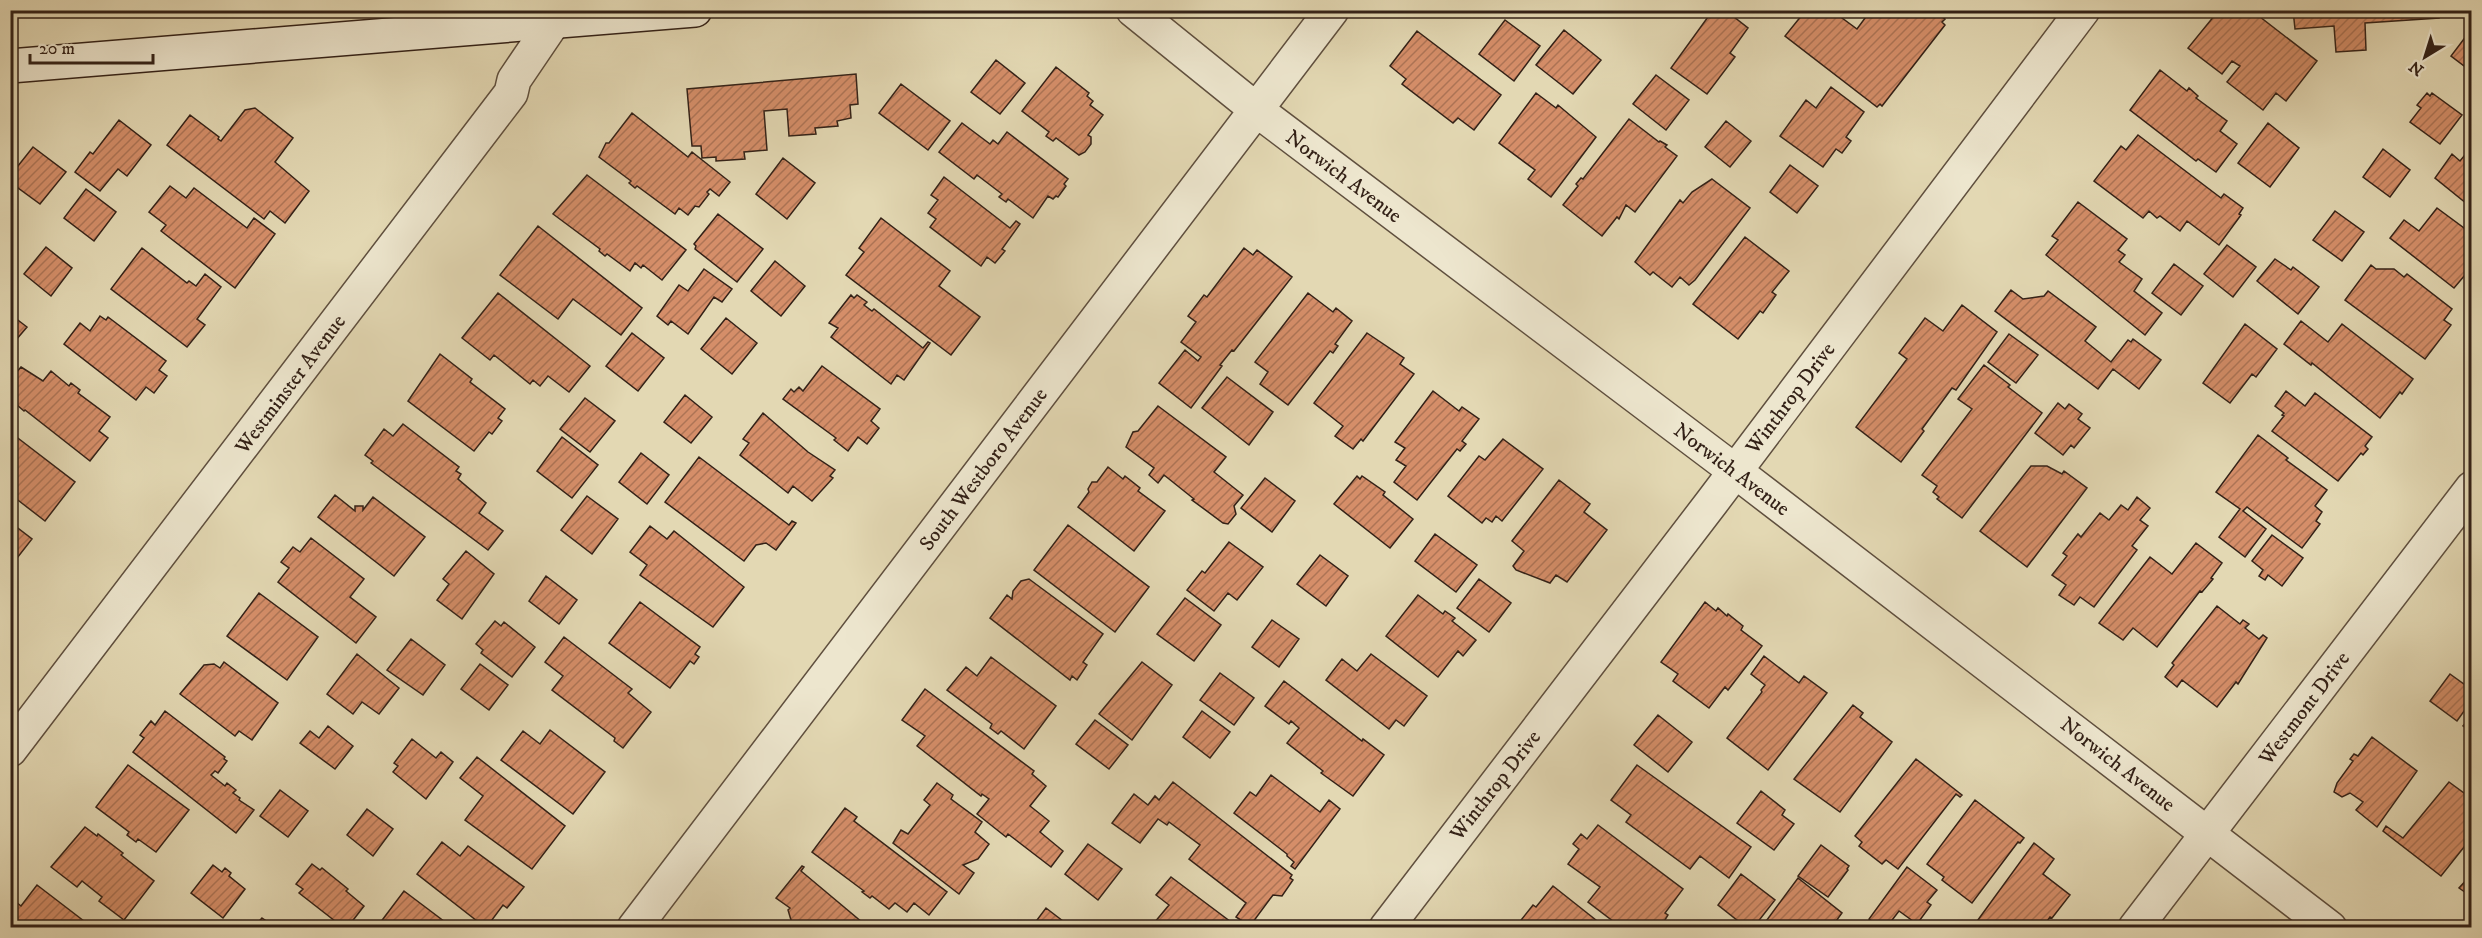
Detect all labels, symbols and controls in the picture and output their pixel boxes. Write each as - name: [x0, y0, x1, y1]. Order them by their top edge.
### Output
- scale bar: [30, 27, 153, 65]
- north arrow: [2395, 27, 2455, 87]
- text: 20 m: [39, 38, 75, 60]
- text: N: [2405, 56, 2428, 80]
- street label: Norwich Avenue: [1280, 125, 1407, 229]
- street label: Westminster Avenue: [229, 309, 352, 460]
- street label: Winthrop Drive: [1740, 337, 1841, 460]
- street label: South Westboro Avenue: [914, 383, 1054, 556]
- street label: Norwich Avenue: [1668, 418, 1795, 522]
- street label: Westmont Drive: [2253, 646, 2356, 771]
- street label: Norwich Avenue: [2055, 712, 2180, 818]
- street label: Winthrop Drive: [1444, 725, 1547, 847]

